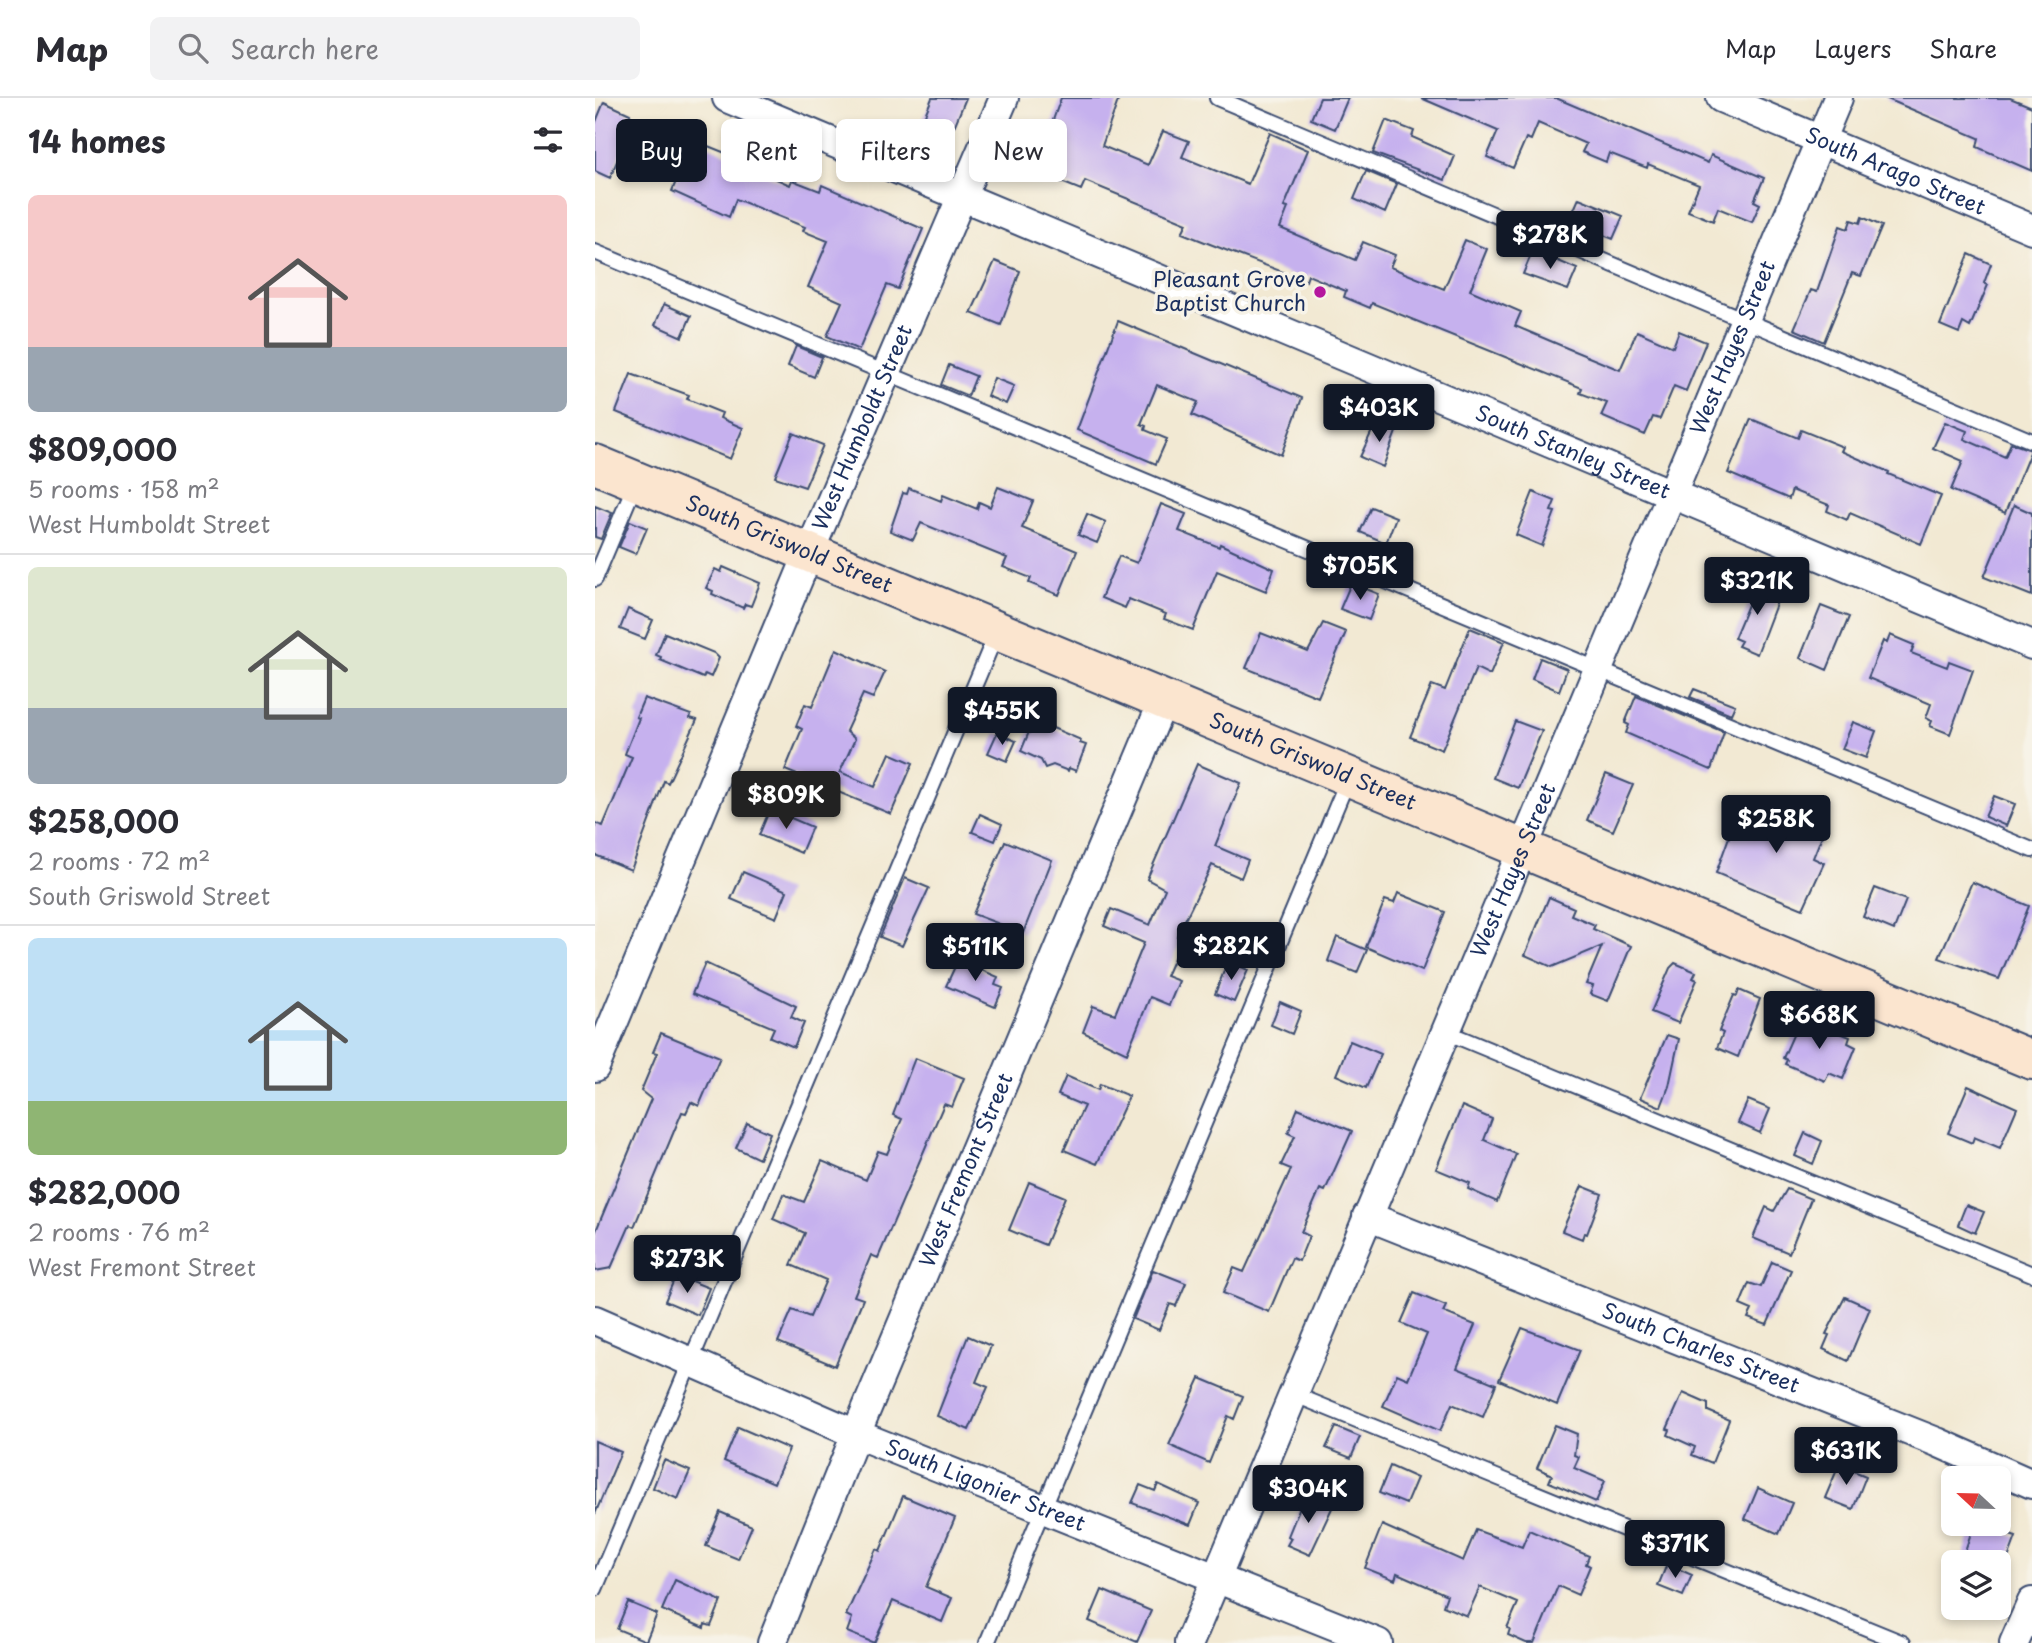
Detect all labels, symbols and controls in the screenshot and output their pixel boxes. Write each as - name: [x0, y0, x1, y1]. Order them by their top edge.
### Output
- search box: [150, 17, 640, 80]
- text: Map: [35, 23, 108, 73]
- icon: search: [174, 29, 212, 67]
- text: Search here: [230, 29, 379, 68]
- text: Map: [1725, 30, 1776, 66]
- text: Layers: [1814, 30, 1891, 66]
- text: Share: [1929, 30, 1997, 66]
- street label: South Arago Street: [1801, 117, 1991, 222]
- text: 14 homes: [28, 118, 166, 163]
- chip: Buy: [616, 119, 707, 182]
- chip: Rent: [721, 119, 822, 182]
- chip: Filters: [836, 119, 955, 182]
- chip: New: [969, 119, 1067, 182]
- icon: filters: [529, 121, 567, 159]
- pin: $278K: [1501, 212, 1599, 271]
- text: $278K: [1512, 216, 1588, 251]
- icon: home: [235, 240, 361, 366]
- street label: West Hayes Street: [1680, 255, 1782, 439]
- place label: Pleasant Grove Baptist Church: [1153, 262, 1306, 318]
- marker: Pleasant Grove Baptist Church: [1312, 284, 1328, 300]
- street label: West Humboldt Street: [803, 319, 919, 535]
- pin: $403K: [1330, 384, 1428, 444]
- text: $403K: [1339, 389, 1419, 424]
- street label: South Stanley Street: [1471, 396, 1676, 506]
- text: $809,000: [28, 426, 177, 471]
- text: 5 rooms · 158 m²: [28, 471, 220, 506]
- street label: South Griswold Street: [681, 485, 898, 600]
- text: West Humboldt Street: [28, 506, 270, 541]
- pin: $705K: [1311, 542, 1409, 602]
- text: $705K: [1322, 547, 1398, 582]
- pin: $321K: [1708, 558, 1806, 617]
- text: $321K: [1720, 562, 1794, 597]
- icon: home: [235, 612, 361, 738]
- pin: $455K: [953, 688, 1051, 747]
- text: $455K: [964, 692, 1040, 727]
- street label: South Griswold Street: [1205, 703, 1422, 817]
- pin: $809K: [737, 772, 835, 831]
- text: $809K: [747, 776, 825, 811]
- street label: West Hayes Street: [1461, 778, 1562, 962]
- pin: $258K: [1727, 796, 1825, 855]
- text: $258,000: [28, 798, 179, 843]
- text: $258K: [1737, 800, 1815, 835]
- text: 2 rooms · 72 m²: [28, 843, 210, 878]
- text: South Griswold Street: [28, 878, 270, 913]
- pin: $282K: [1182, 922, 1280, 982]
- pin: $511K: [926, 924, 1024, 983]
- text: $282K: [1193, 927, 1269, 962]
- text: $511K: [942, 928, 1008, 963]
- icon: home: [235, 983, 361, 1109]
- pin: $668K: [1770, 992, 1868, 1051]
- text: $668K: [1780, 996, 1858, 1031]
- street label: West Fremont Street: [910, 1068, 1020, 1272]
- text: $282,000: [28, 1169, 180, 1214]
- text: 2 rooms · 76 m²: [28, 1214, 210, 1249]
- pin: $273K: [638, 1236, 736, 1295]
- text: $273K: [650, 1240, 724, 1275]
- text: West Fremont Street: [28, 1249, 256, 1284]
- street label: South Charles Street: [1598, 1293, 1805, 1400]
- pin: $631K: [1797, 1428, 1895, 1487]
- street label: South Ligonier Street: [881, 1429, 1091, 1538]
- text: $631K: [1810, 1432, 1882, 1467]
- pin: $304K: [1259, 1466, 1357, 1525]
- north arrow: [1941, 1466, 2011, 1536]
- map controls: [1941, 1466, 2011, 1620]
- text: $304K: [1269, 1470, 1347, 1505]
- pin: $371K: [1626, 1520, 1724, 1580]
- text: $371K: [1641, 1525, 1709, 1560]
- button: layers: [1941, 1550, 2011, 1620]

